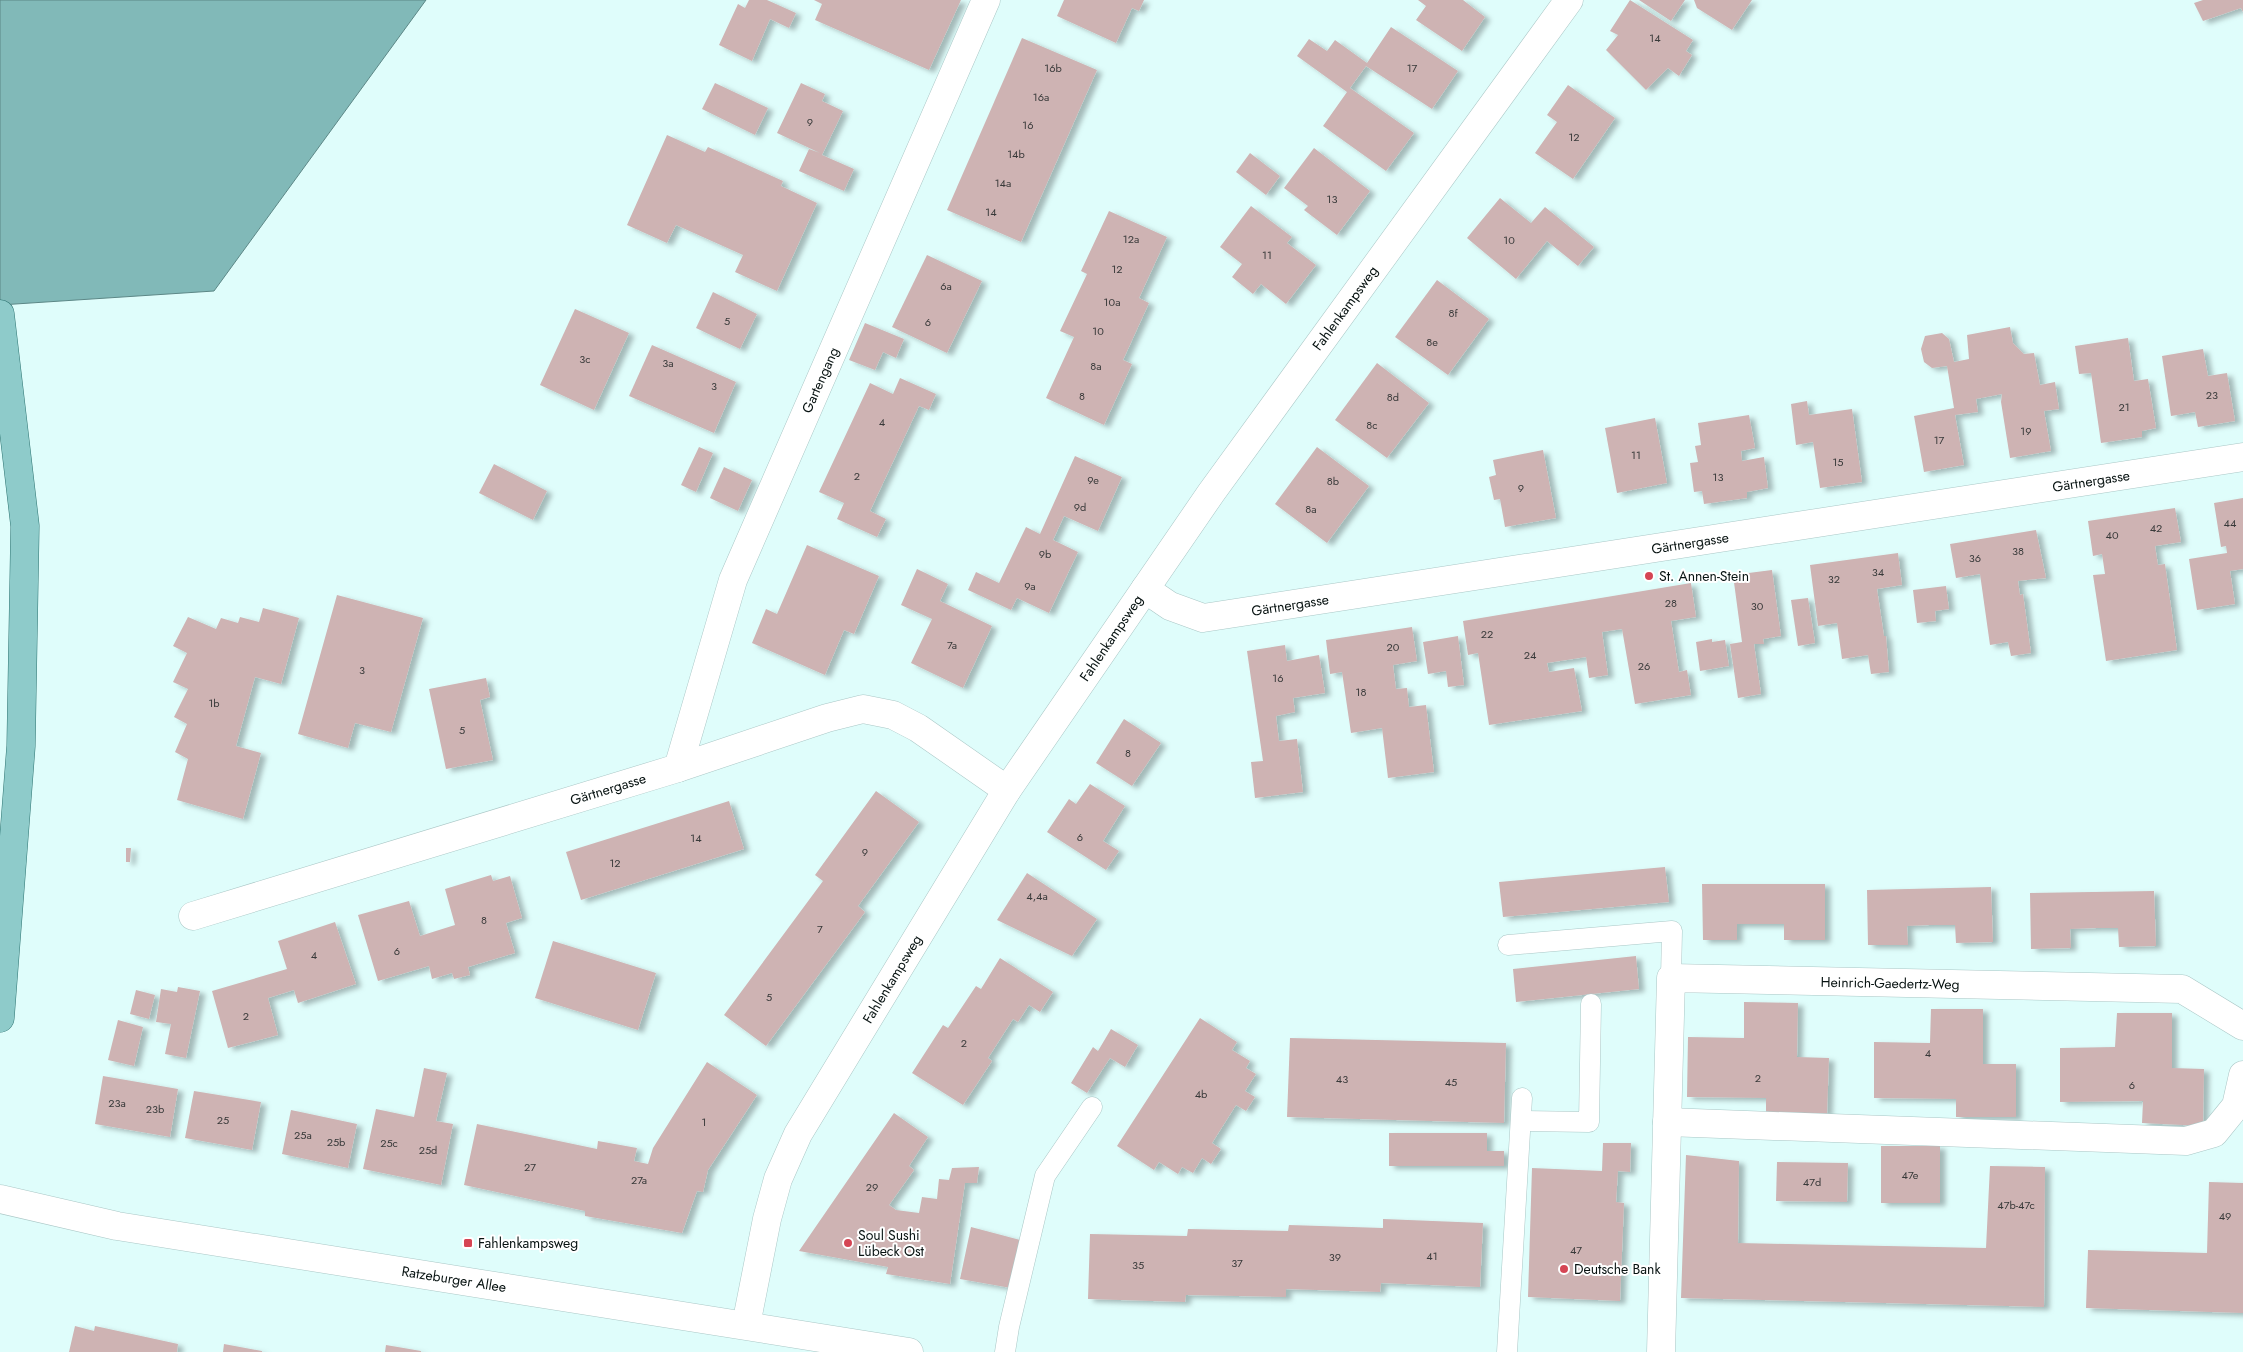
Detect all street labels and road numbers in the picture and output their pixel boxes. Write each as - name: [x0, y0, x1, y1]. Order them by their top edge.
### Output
- street label: Fahlenkampsweg: [1307, 262, 1383, 354]
- street label: Gartengang: [797, 344, 843, 416]
- street label: Gärtnergasse: [2051, 465, 2131, 497]
- street label: Gärtnergasse: [1650, 527, 1730, 559]
- street label: Gärtnergasse: [1250, 589, 1330, 621]
- street label: Fahlenkampsweg: [1075, 591, 1147, 685]
- street label: Gärtnergasse: [568, 768, 648, 810]
- street label: Fahlenkampsweg: [858, 931, 926, 1027]
- street label: Heinrich-Gaedertz-Weg: [1820, 972, 1960, 994]
- street label: Ratzeburger Allee: [400, 1261, 508, 1297]

